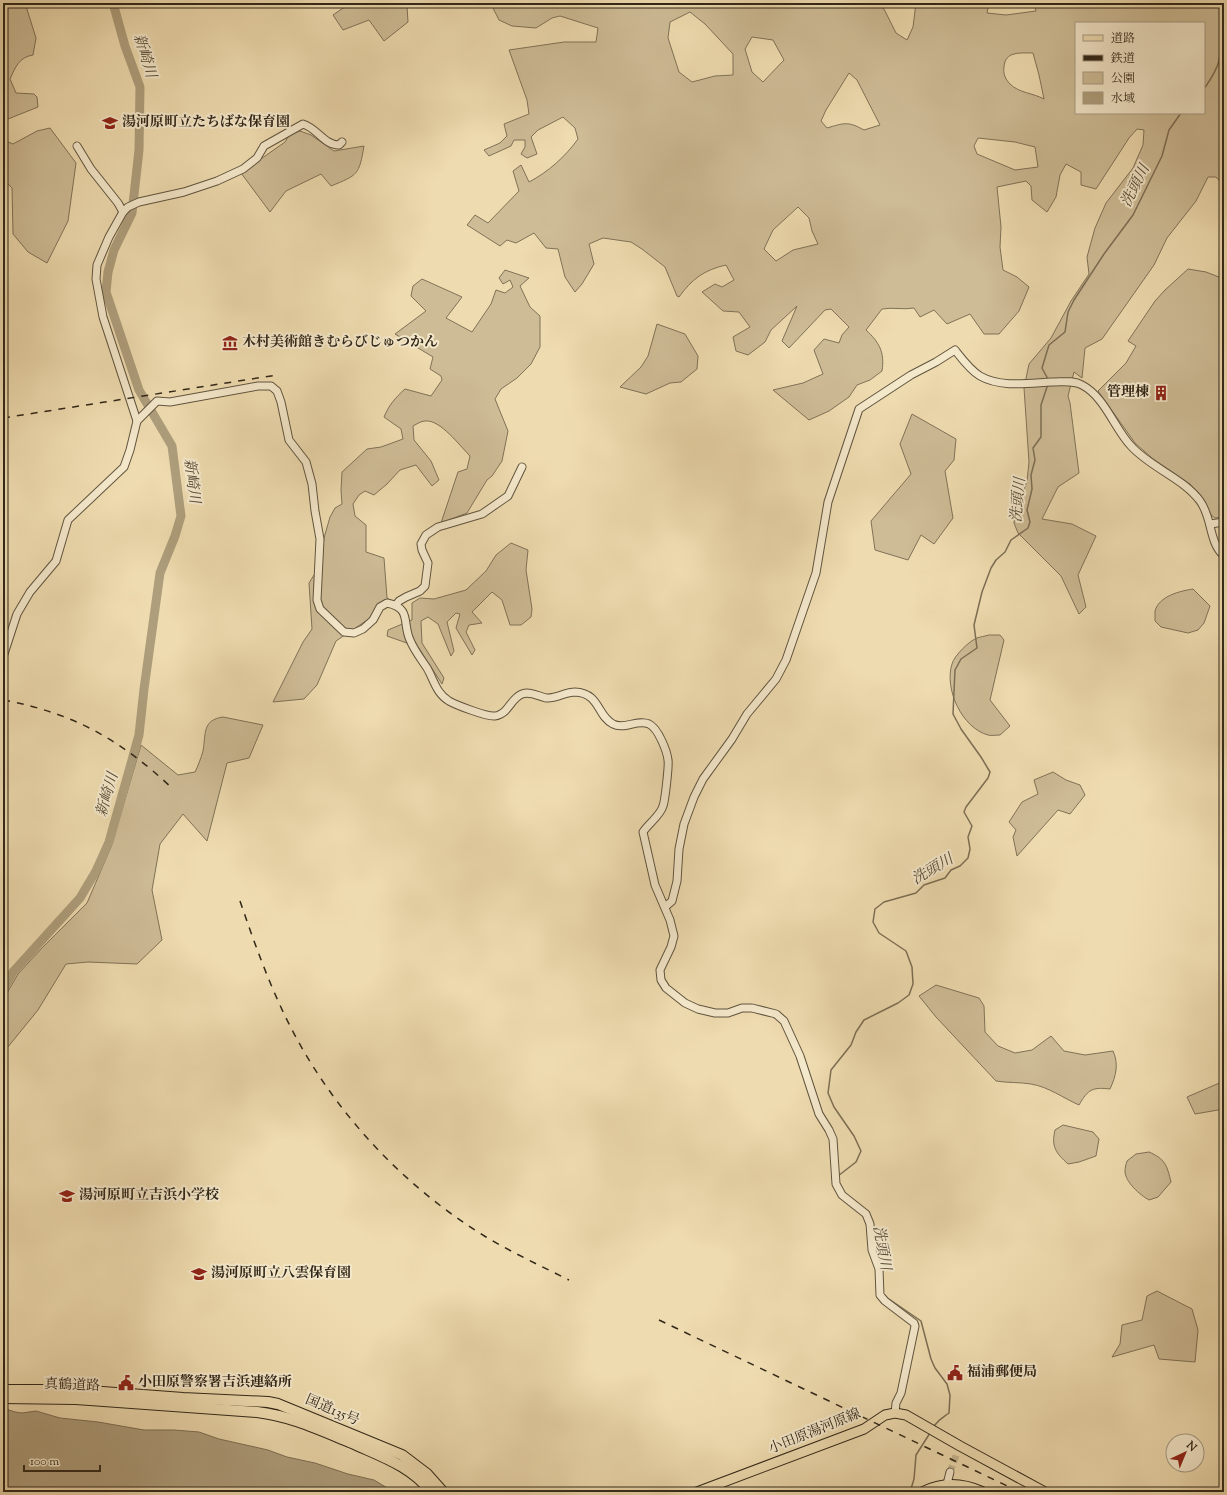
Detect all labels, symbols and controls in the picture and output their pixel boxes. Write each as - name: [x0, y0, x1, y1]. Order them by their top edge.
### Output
- legend: [1075, 22, 1205, 114]
- text: 道路: [1111, 30, 1135, 48]
- water label: 新崎川: [127, 31, 161, 82]
- text: 鉄道: [1110, 50, 1135, 68]
- text: 公園: [1111, 70, 1135, 88]
- text: 水域: [1111, 90, 1135, 108]
- place label: 湯河原町立たちばな保育園: [122, 113, 290, 133]
- school or university icon: 湯河原町立たちばな保育園: [101, 114, 119, 132]
- water label: 洗頭川: [1116, 159, 1156, 211]
- place label: 木村美術館きむらびじゅつかん: [242, 333, 438, 353]
- museum icon: 木村美術館きむらびじゅつかん: [221, 334, 239, 352]
- place label: 管理棟: [1107, 383, 1149, 403]
- building icon: 管理棟: [1152, 384, 1170, 402]
- water label: 新崎川: [178, 457, 204, 507]
- water label: 洗頭川: [1007, 475, 1032, 523]
- water label: 新崎川: [92, 769, 125, 820]
- water label: 洗頭川: [908, 848, 959, 891]
- place label: 湯河原町立吉浜小学校: [79, 1186, 219, 1206]
- school or university icon: 湯河原町立吉浜小学校: [58, 1187, 76, 1205]
- water label: 洗頭川: [867, 1224, 896, 1274]
- place label: 湯河原町立八雲保育園: [211, 1264, 351, 1284]
- school or university icon: 湯河原町立八雲保育園: [190, 1265, 208, 1283]
- place label: 福浦郵便局: [967, 1363, 1037, 1383]
- public building icon: 福浦郵便局: [946, 1364, 964, 1382]
- place label: 小田原警察署吉浜連絡所: [138, 1373, 292, 1393]
- public building icon: 小田原警察署吉浜連絡所: [117, 1374, 135, 1392]
- street label: 真鶴道路: [44, 1375, 100, 1397]
- street label: 国道135号: [302, 1391, 362, 1431]
- street label: 小田原湯河原線: [766, 1404, 864, 1460]
- north arrow: [1165, 1433, 1205, 1473]
- text: N: [1182, 1437, 1200, 1455]
- scale bar: [24, 1447, 100, 1473]
- text: 100 m: [30, 1453, 59, 1471]

